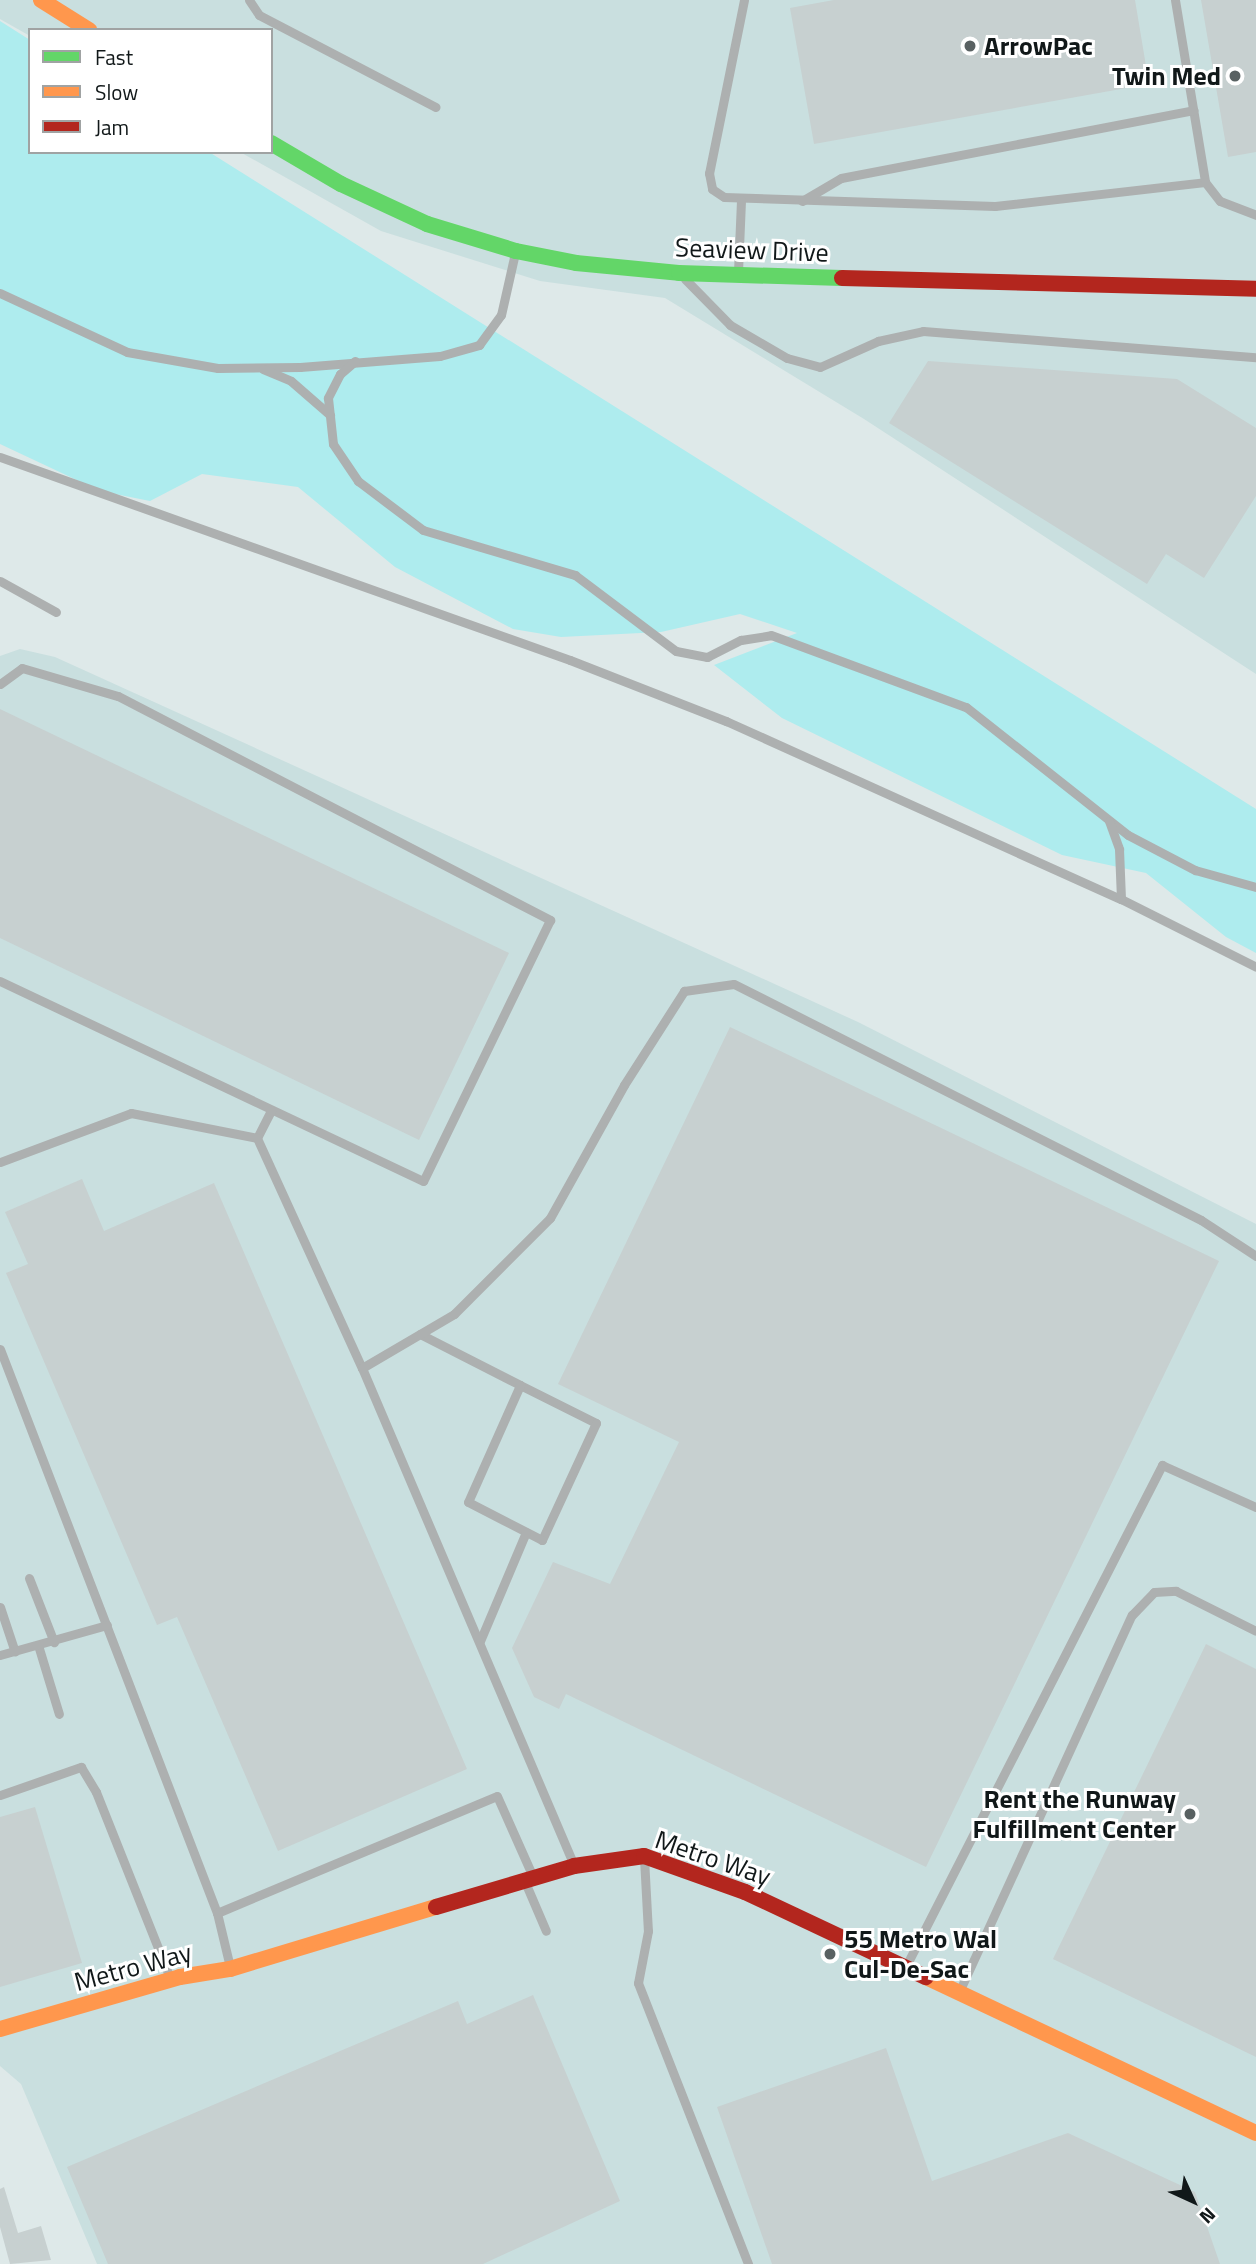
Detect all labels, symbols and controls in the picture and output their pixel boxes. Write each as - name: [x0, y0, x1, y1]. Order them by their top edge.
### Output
- legend: [28, 28, 273, 154]
- place label: ArrowPac: [984, 30, 1093, 62]
- marker: ArrowPac: [962, 38, 978, 54]
- text: Fast: [95, 41, 133, 73]
- place label: Twin Med: [1112, 60, 1221, 92]
- marker: Twin Med: [1227, 68, 1243, 84]
- text: Slow: [95, 76, 138, 108]
- text: Jam: [95, 111, 129, 143]
- street label: Seaview Drive: [675, 232, 829, 268]
- place label: Rent the Runway Fulfillment Center: [973, 1783, 1176, 1844]
- marker: Rent the Runway Fulfillment Center: [1182, 1806, 1198, 1822]
- street label: Metro Way: [651, 1824, 775, 1892]
- place label: 55 Metro Wal Cul-De-Sac: [844, 1923, 997, 1984]
- street label: Metro Way: [71, 1936, 195, 1998]
- marker: 55 Metro Wal Cul-De-Sac: [822, 1946, 838, 1962]
- north arrow: [1158, 2166, 1228, 2236]
- text: N: [1193, 2201, 1223, 2231]

